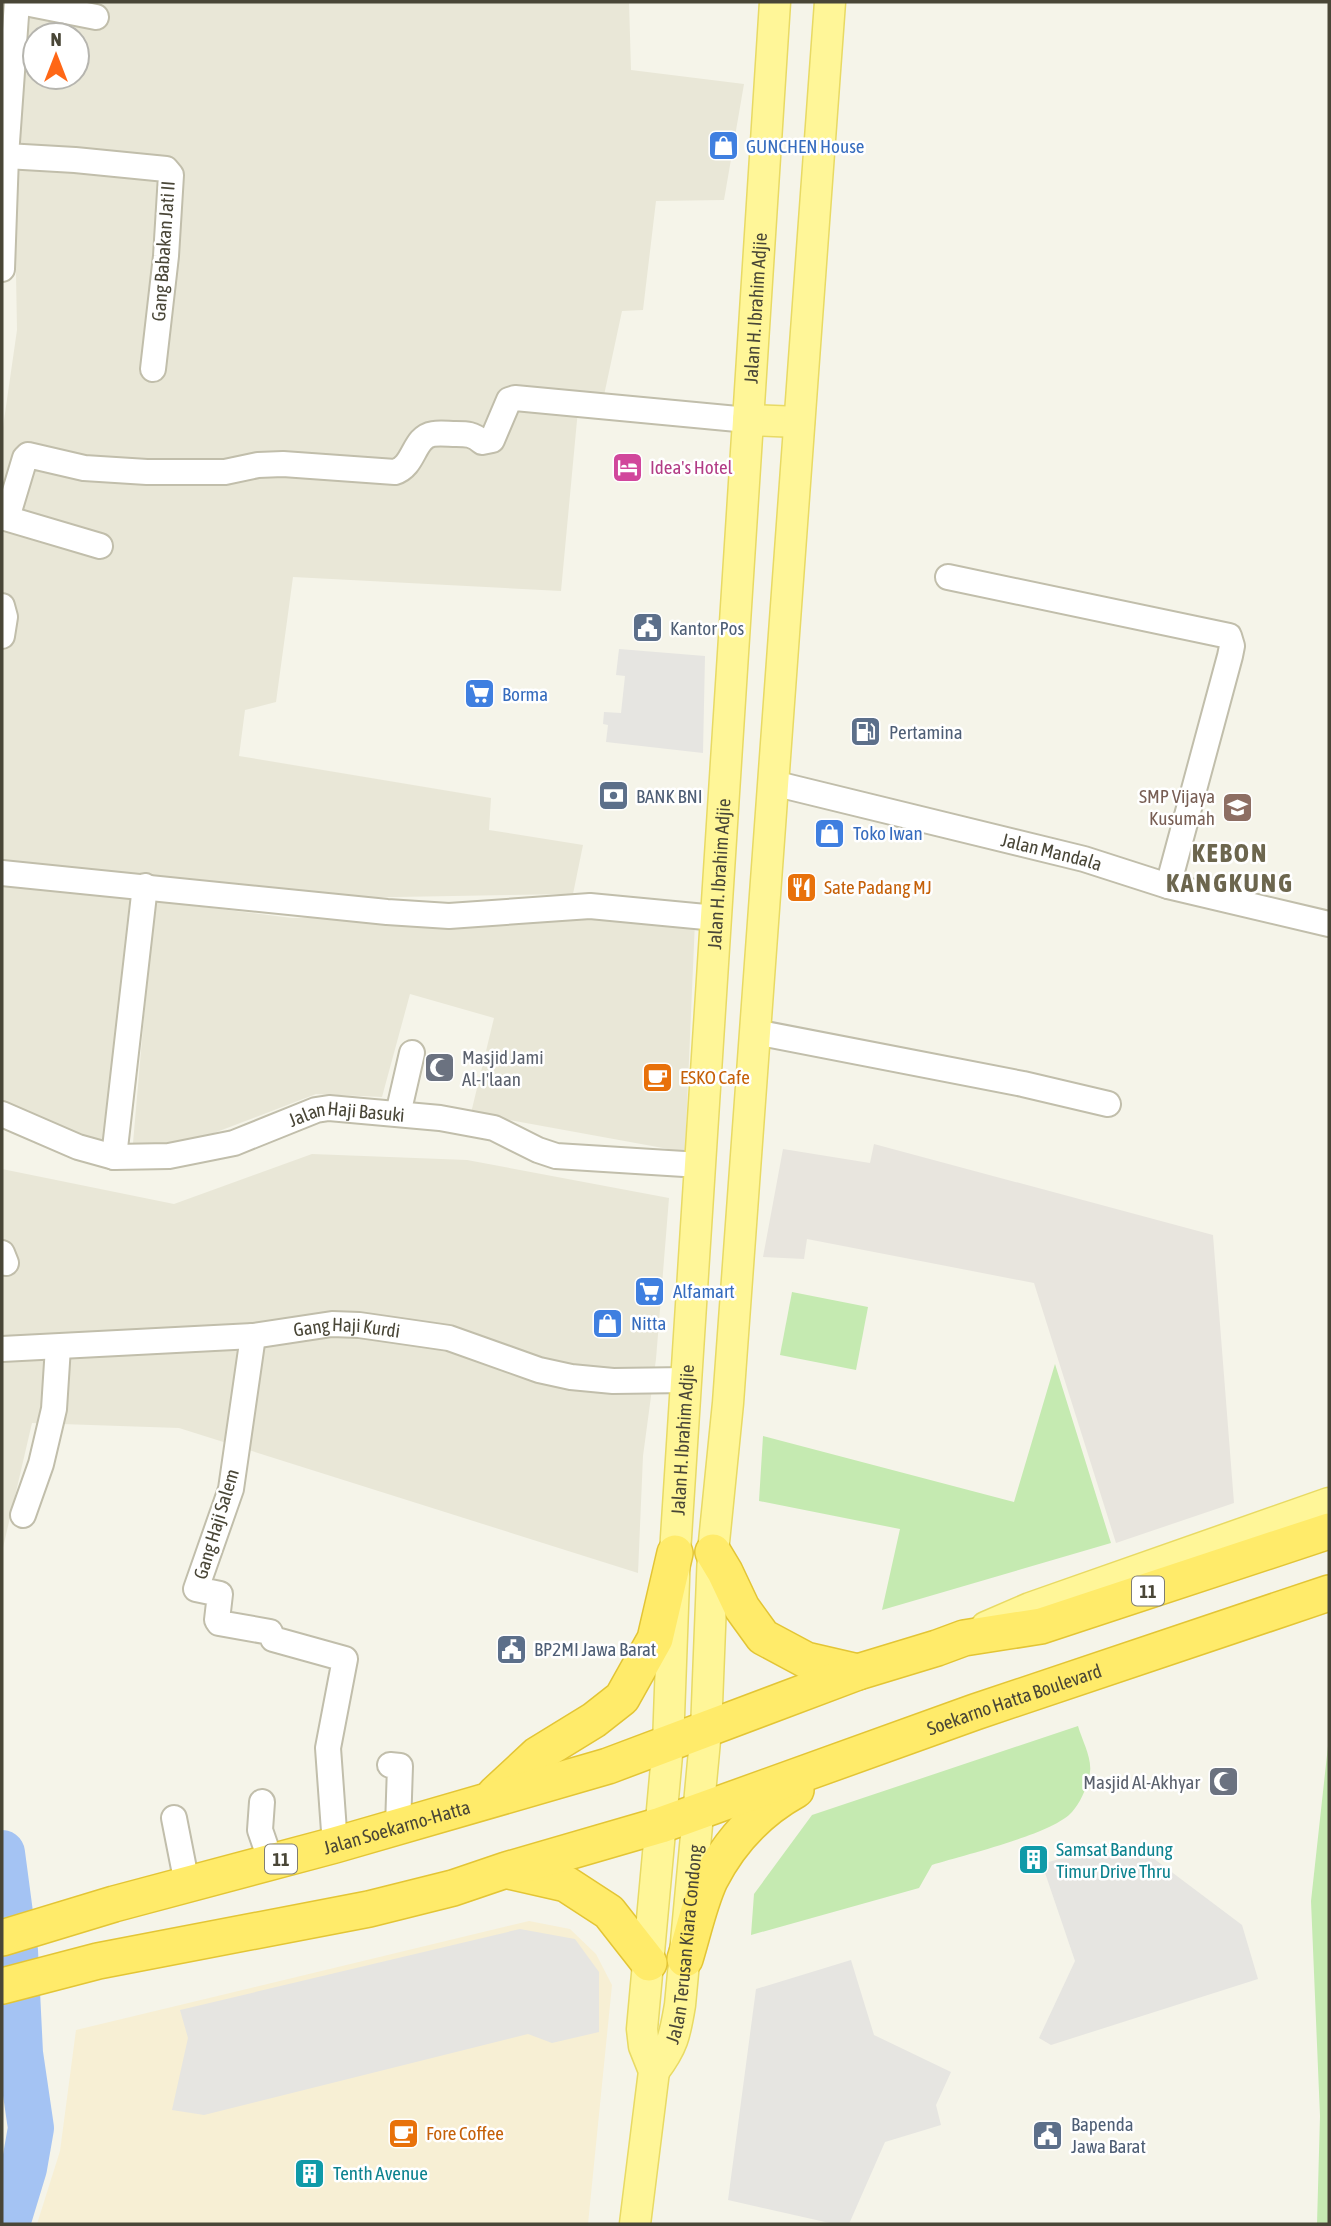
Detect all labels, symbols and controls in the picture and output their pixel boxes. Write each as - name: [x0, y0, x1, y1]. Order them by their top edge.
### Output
- north arrow: [21, 21, 91, 91]
- text: N: [50, 28, 62, 50]
- shop icon: GUNCHEN House: [706, 129, 740, 163]
- place label: GUNCHEN House: [746, 135, 864, 157]
- street label: Gang Babakan Jati II: [147, 180, 179, 322]
- street label: Jalan H. Ibrahim Adjie: [739, 232, 771, 384]
- hotel icon: Idea's Hotel: [610, 450, 644, 484]
- place label: Idea's Hotel: [650, 456, 733, 478]
- public building icon: Kantor Pos: [630, 611, 664, 645]
- place label: Kantor Pos: [670, 617, 744, 639]
- supermarket icon: Borma: [462, 677, 496, 711]
- place label: Borma: [502, 683, 548, 705]
- fuel station icon: Pertamina: [849, 715, 883, 749]
- place label: Pertamina: [889, 721, 963, 743]
- bank icon: BANK BNI: [596, 779, 630, 813]
- place label: BANK BNI: [636, 785, 703, 807]
- place label: SMP Vijaya Kusumah: [1139, 785, 1215, 829]
- school or university icon: SMP Vijaya Kusumah: [1221, 790, 1255, 824]
- street label: Jalan H. Ibrahim Adjie: [703, 798, 735, 950]
- shop icon: Toko Iwan: [813, 816, 847, 850]
- place label: Toko Iwan: [853, 822, 923, 844]
- street label: Jalan Mandala: [999, 828, 1105, 875]
- district label: KEBON KANGKUNG: [1166, 838, 1294, 898]
- restaurant icon: Sate Padang MJ: [784, 870, 818, 904]
- place label: Sate Padang MJ: [824, 876, 932, 898]
- place label: Masjid Jami Al-I'laan: [462, 1046, 544, 1090]
- mosque icon: Masjid Jami Al-I'laan: [422, 1051, 456, 1085]
- cafe icon: ESKO Cafe: [640, 1060, 674, 1094]
- place label: ESKO Cafe: [680, 1066, 750, 1088]
- street label: Jalan Haji Basuki: [285, 1097, 406, 1131]
- supermarket icon: Alfamart: [633, 1274, 667, 1308]
- place label: Alfamart: [673, 1280, 735, 1302]
- shop icon: Nitta: [591, 1306, 625, 1340]
- place label: Nitta: [631, 1312, 666, 1334]
- street label: Gang Haji Kurdi: [292, 1313, 402, 1342]
- street label: Jalan H. Ibrahim Adjie: [666, 1364, 698, 1516]
- street label: Gang Haji Salem: [189, 1466, 243, 1582]
- road number: 11: [1132, 1576, 1164, 1606]
- public building icon: BP2MI Jawa Barat: [494, 1632, 528, 1666]
- place label: BP2MI Jawa Barat: [534, 1638, 656, 1660]
- street label: Soekarno Hatta Boulevard: [924, 1659, 1104, 1739]
- mosque icon: Masjid Al-Akhyar: [1206, 1765, 1240, 1799]
- place label: Masjid Al-Akhyar: [1083, 1771, 1200, 1793]
- street label: Jalan Soekarno-Hatta: [321, 1796, 473, 1859]
- place label: Samsat Bandung Timur Drive Thru: [1056, 1838, 1174, 1882]
- street label: Jalan Terusan Kiara Condong: [661, 1843, 706, 2047]
- building icon: Samsat Bandung Timur Drive Thru: [1016, 1843, 1050, 1877]
- road number: 11: [265, 1844, 297, 1873]
- place label: Bapenda Jawa Barat: [1071, 2113, 1146, 2157]
- cafe icon: Fore Coffee: [386, 2116, 420, 2150]
- public building icon: Bapenda Jawa Barat: [1031, 2118, 1065, 2152]
- place label: Fore Coffee: [426, 2122, 504, 2144]
- building icon: Tenth Avenue: [293, 2156, 327, 2190]
- place label: Tenth Avenue: [333, 2162, 428, 2184]

